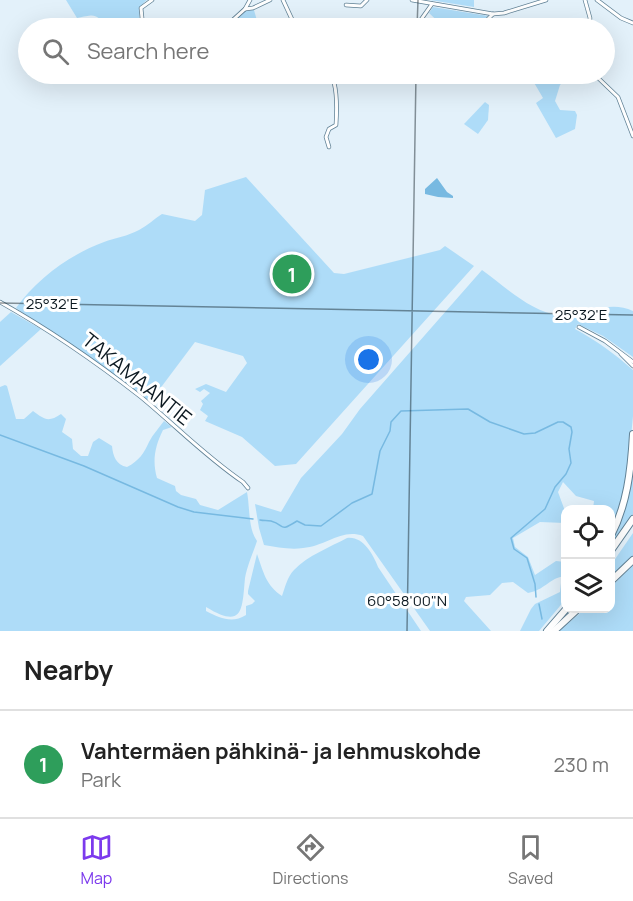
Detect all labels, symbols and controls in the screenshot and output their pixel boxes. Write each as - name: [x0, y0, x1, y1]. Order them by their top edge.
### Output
- search box: [18, 18, 615, 84]
- icon: search: [39, 35, 72, 68]
- text: Search here: [87, 36, 209, 66]
- pin: 1: [272, 252, 312, 296]
- text: 25°32'E: [26, 293, 78, 314]
- text: 25°32'E: [555, 304, 607, 325]
- street label: TAKAMAANTIE: [77, 326, 198, 431]
- your location: [354, 345, 383, 374]
- map controls: [561, 505, 615, 613]
- button: locate: [561, 505, 615, 559]
- button: layers: [561, 559, 615, 613]
- text: 60°58'00"N: [367, 590, 447, 611]
- text: Nearby: [24, 652, 113, 688]
- text: Vahtermäen pähkinä- ja lehmuskohde: [81, 736, 481, 766]
- text: 1: [39, 751, 48, 778]
- text: 230 m: [553, 751, 609, 778]
- text: Park: [81, 766, 121, 793]
- tab: Map: [80, 831, 113, 889]
- tab: Directions: [273, 831, 348, 889]
- tab: Saved: [508, 831, 553, 889]

